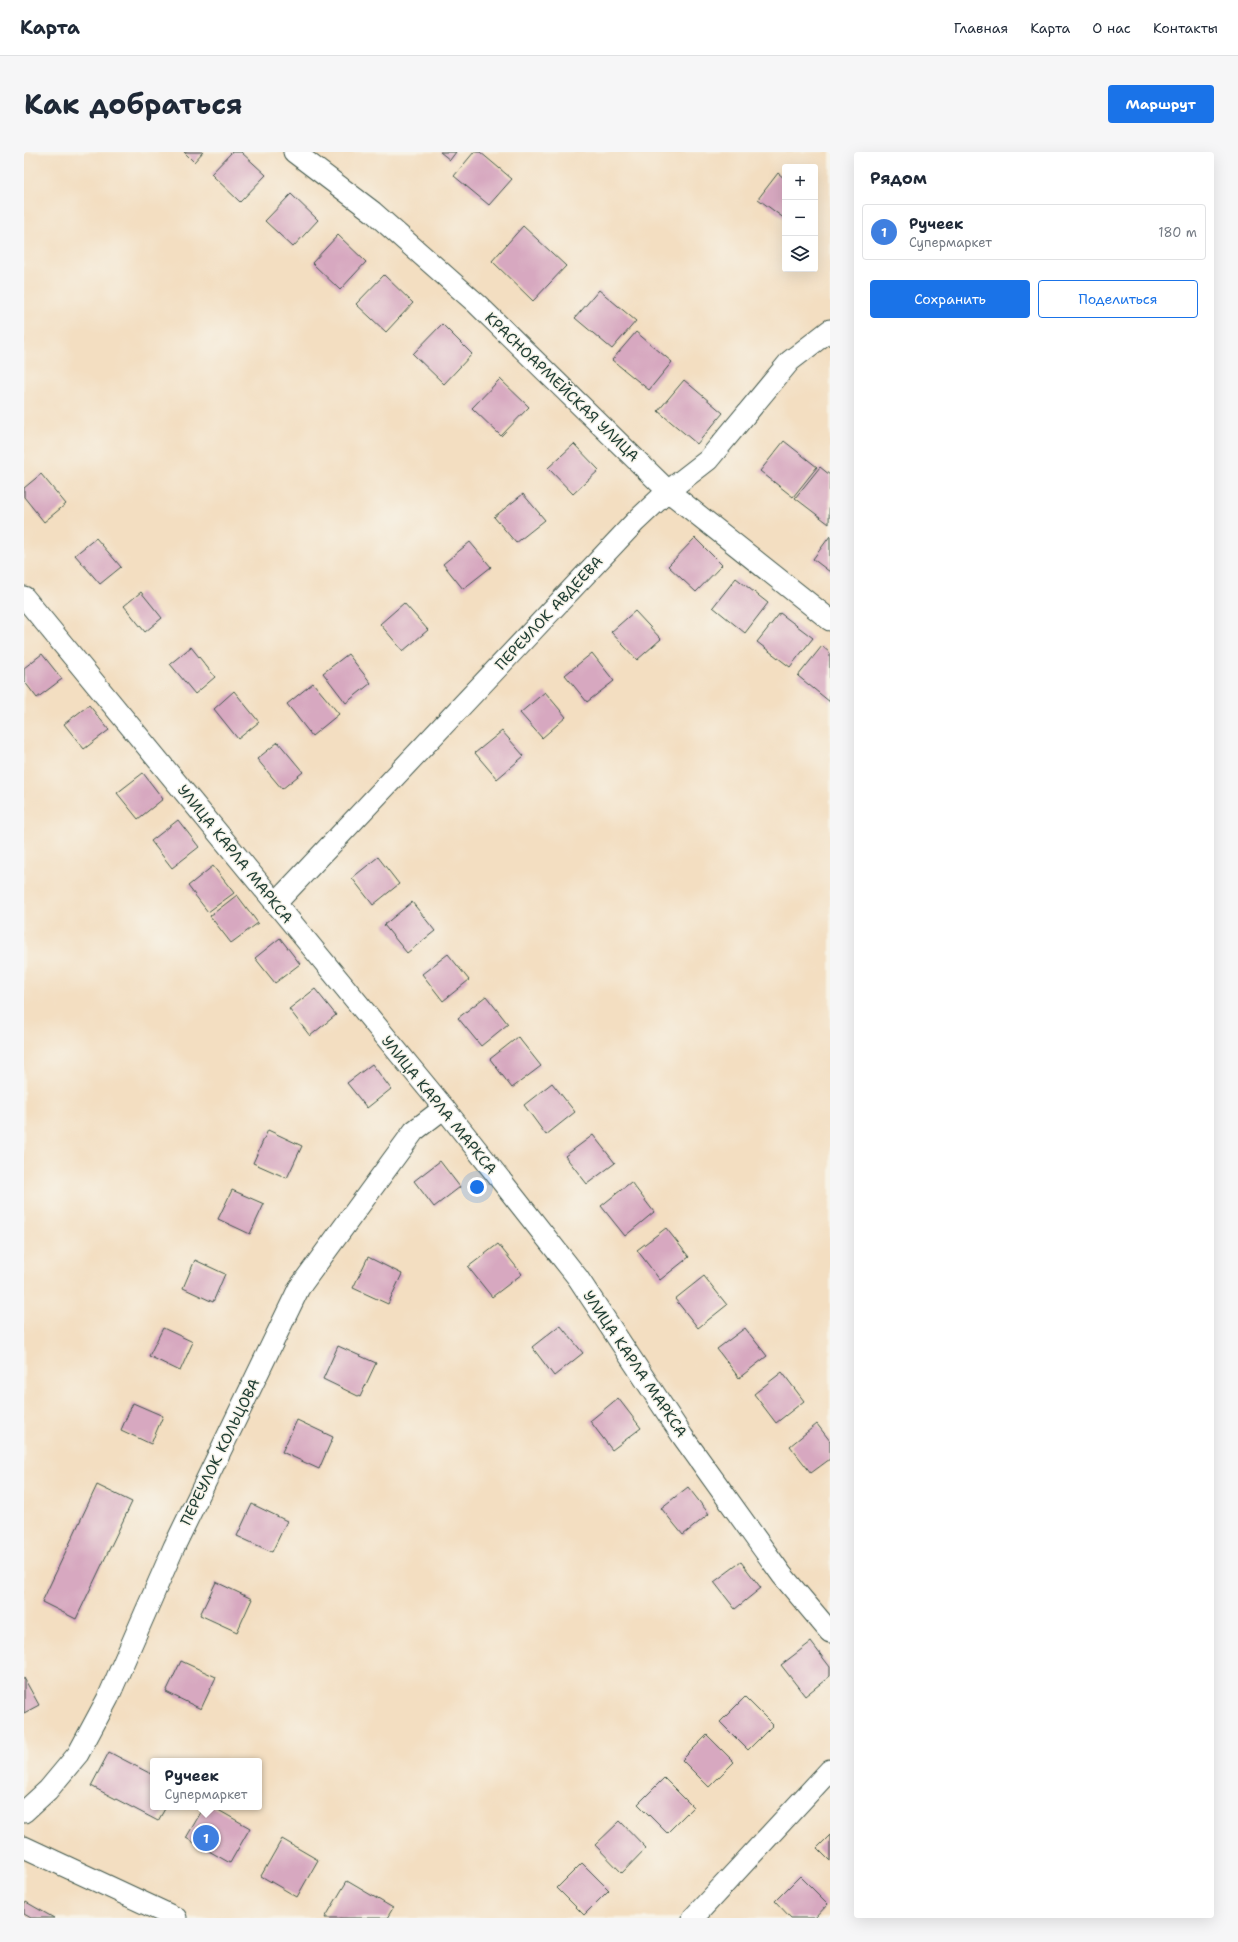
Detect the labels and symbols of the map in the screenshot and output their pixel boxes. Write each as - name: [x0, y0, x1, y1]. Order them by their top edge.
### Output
- street label: КРАСНОАРМЕЙСКАЯ УЛИЦА: [481, 307, 644, 466]
- street label: ПЕРЕУЛОК АВДЕЕВА: [491, 551, 607, 675]
- street label: УЛИЦА КАРЛА МАРКСА: [173, 780, 297, 928]
- street label: УЛИЦА КАРЛА МАРКСА: [377, 1031, 501, 1179]
- your location: [467, 1177, 487, 1197]
- street label: УЛИЦА КАРЛА МАРКСА: [578, 1287, 692, 1441]
- street label: ПЕРЕУЛОК КОЛЬЦОВА: [176, 1375, 264, 1529]
- pin: 1: [193, 1823, 219, 1853]

